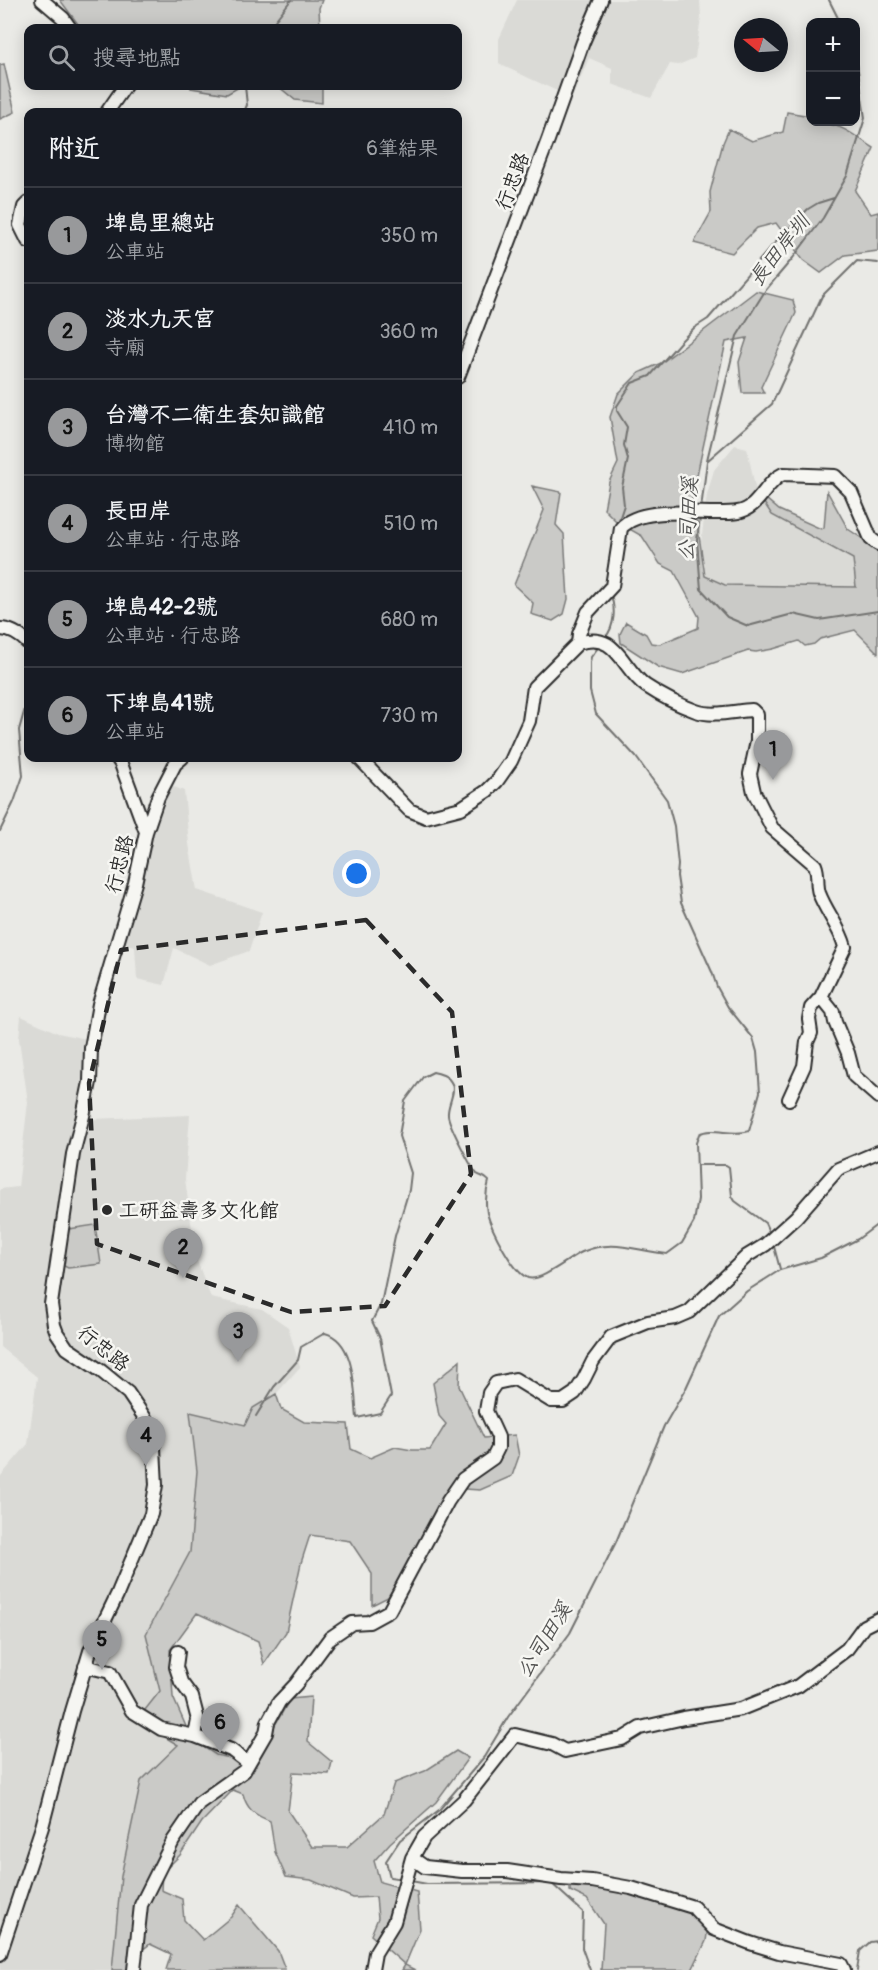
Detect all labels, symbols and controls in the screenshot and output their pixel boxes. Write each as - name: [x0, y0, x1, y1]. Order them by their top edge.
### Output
- north arrow: [734, 18, 788, 72]
- map controls: [806, 18, 860, 126]
- button: +: [806, 18, 860, 72]
- search box: [24, 24, 462, 90]
- icon: search: [45, 41, 78, 74]
- text: 搜尋地點: [93, 44, 181, 72]
- button: −: [806, 72, 860, 126]
- text: 附近: [48, 133, 100, 165]
- text: 6筆結果: [366, 136, 438, 161]
- street label: 行忠路: [490, 148, 535, 214]
- water label: 長田岸圳: [743, 207, 817, 292]
- text: 埤島里總站: [105, 209, 215, 237]
- text: 1: [64, 223, 71, 248]
- text: 350 m: [380, 223, 438, 248]
- text: 公車站: [105, 239, 165, 264]
- text: 淡水九天宮: [105, 305, 215, 333]
- text: 2: [62, 319, 73, 344]
- text: 360 m: [379, 319, 438, 344]
- text: 寺廟: [105, 335, 145, 360]
- text: 台灣不二衛生套知識館: [105, 401, 325, 429]
- text: 3: [62, 415, 73, 440]
- text: 410 m: [383, 415, 438, 440]
- text: 博物館: [105, 431, 165, 456]
- water label: 公司田溪: [673, 475, 704, 562]
- text: 長田岸: [105, 497, 171, 525]
- text: 4: [62, 511, 73, 536]
- text: 510 m: [384, 511, 438, 536]
- text: 公車站 · 行忠路: [105, 527, 240, 552]
- text: 埤島42-2號: [105, 593, 218, 621]
- text: 5: [62, 607, 73, 632]
- text: 680 m: [381, 607, 438, 632]
- text: 公車站 · 行忠路: [105, 623, 240, 648]
- text: 下埤島41號: [105, 689, 214, 717]
- text: 6: [62, 703, 73, 728]
- text: 730 m: [381, 703, 438, 728]
- text: 公車站: [105, 719, 165, 744]
- pin: 1: [754, 730, 792, 780]
- street label: 行忠路: [100, 831, 139, 896]
- your location: [342, 859, 371, 888]
- place label: 工研益壽多文化館: [119, 1198, 279, 1223]
- marker: 工研益壽多文化館: [100, 1203, 114, 1217]
- pin: 2: [164, 1228, 202, 1278]
- pin: 3: [218, 1312, 258, 1362]
- street label: 行忠路: [73, 1320, 136, 1378]
- pin: 4: [126, 1416, 166, 1466]
- water label: 公司田溪: [511, 1597, 579, 1683]
- pin: 5: [82, 1620, 122, 1670]
- pin: 6: [200, 1704, 240, 1753]

